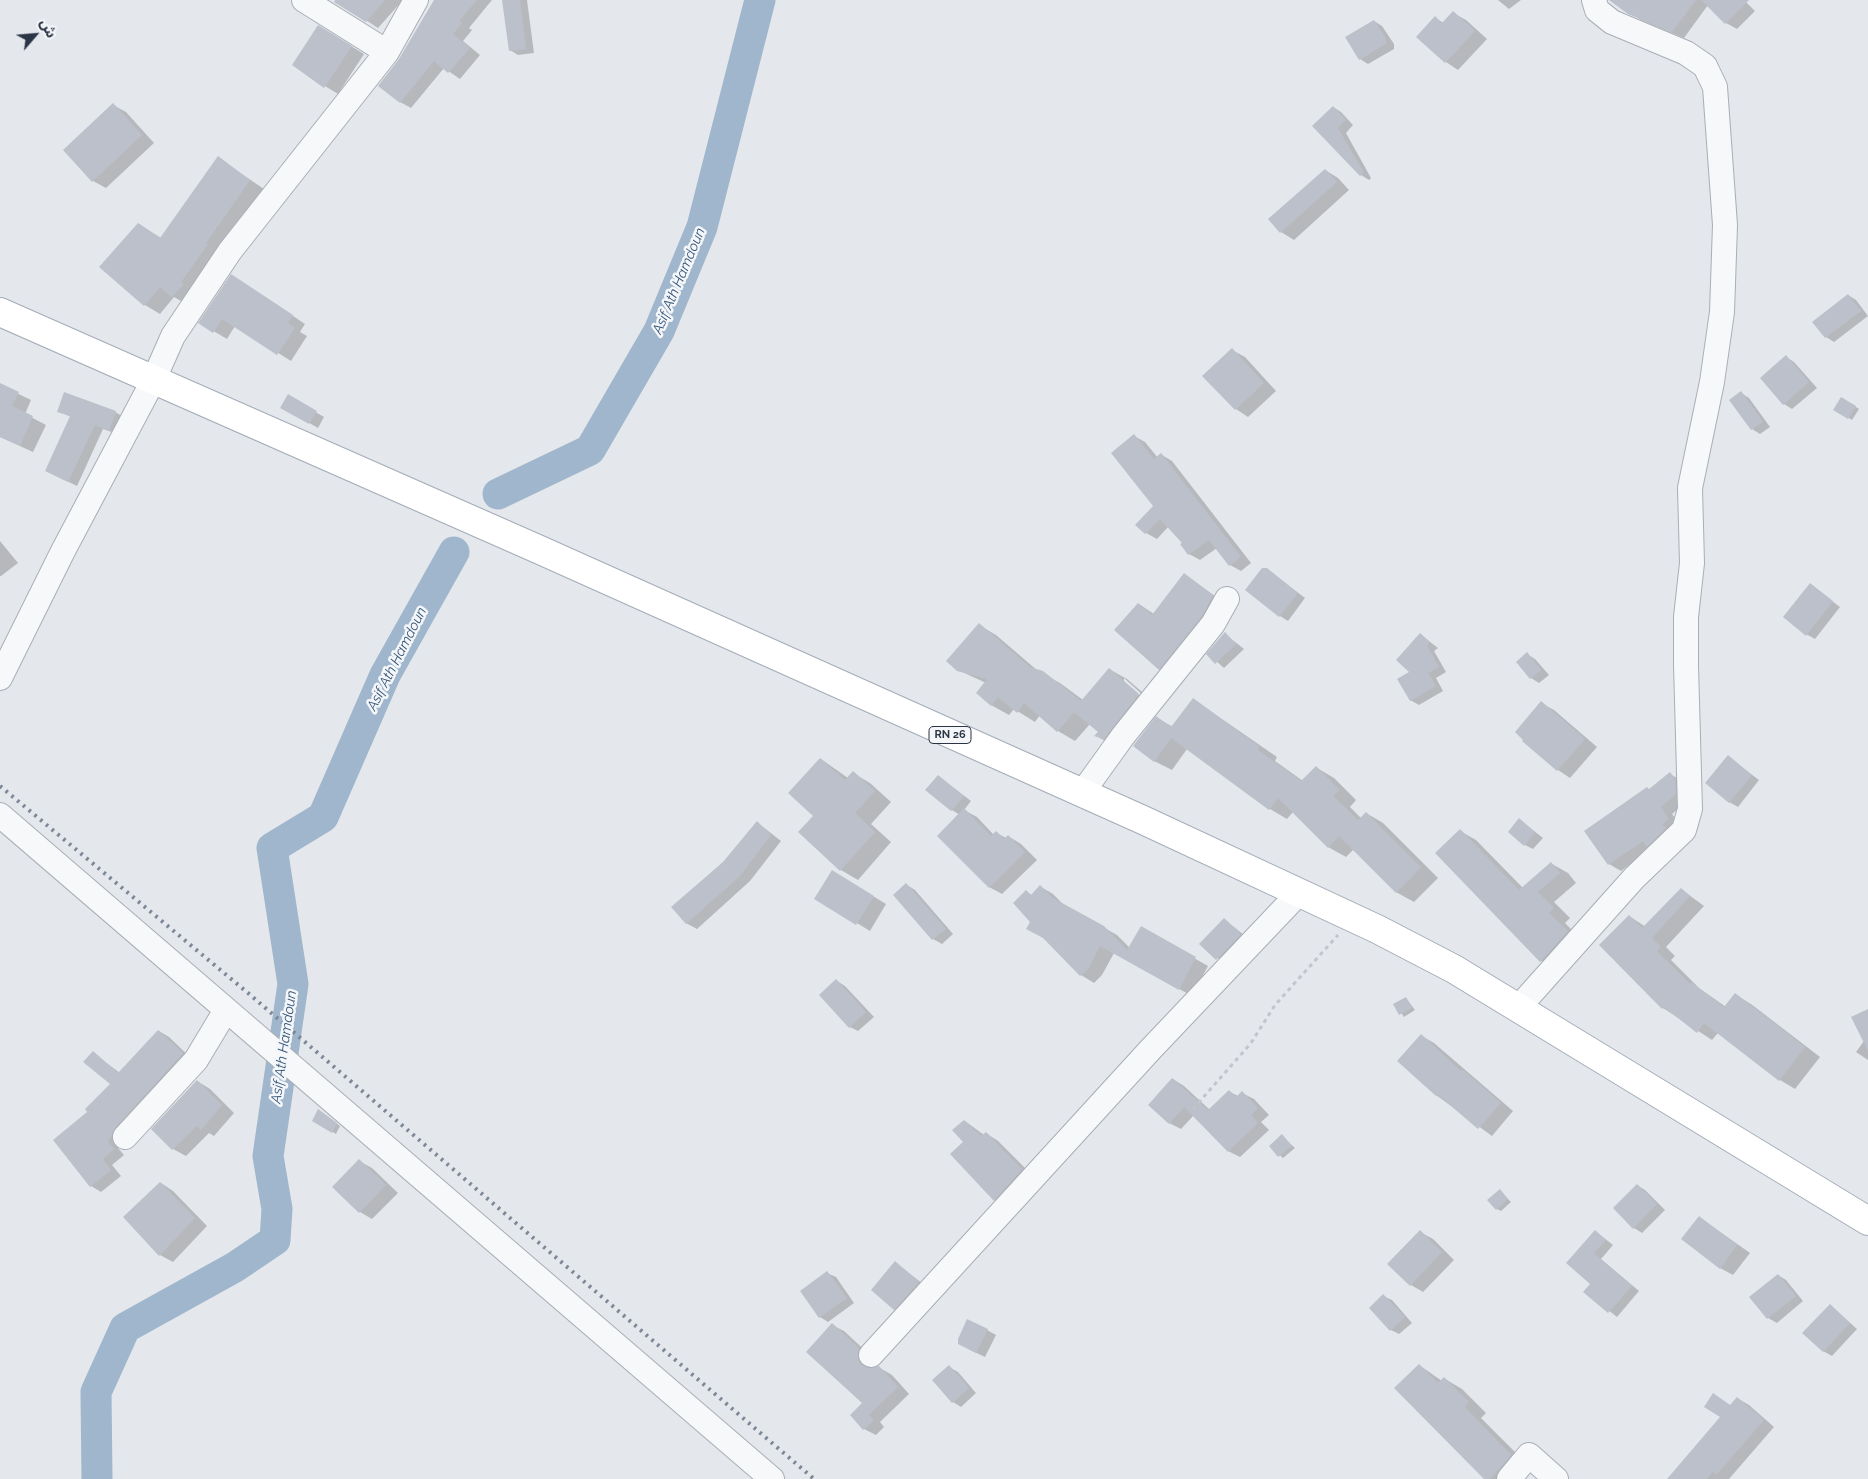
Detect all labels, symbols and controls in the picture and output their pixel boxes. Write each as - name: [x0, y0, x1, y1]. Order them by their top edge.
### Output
- north arrow: [10, 10, 60, 60]
- text: ش: [37, 16, 60, 40]
- water label: Asif Ath Hamdoun: [649, 225, 709, 337]
- water label: Asif Ath Hamdoun: [364, 604, 430, 714]
- road number: RN 26: [929, 726, 971, 744]
- water label: Asif Ath Hamdoun: [268, 989, 300, 1105]

